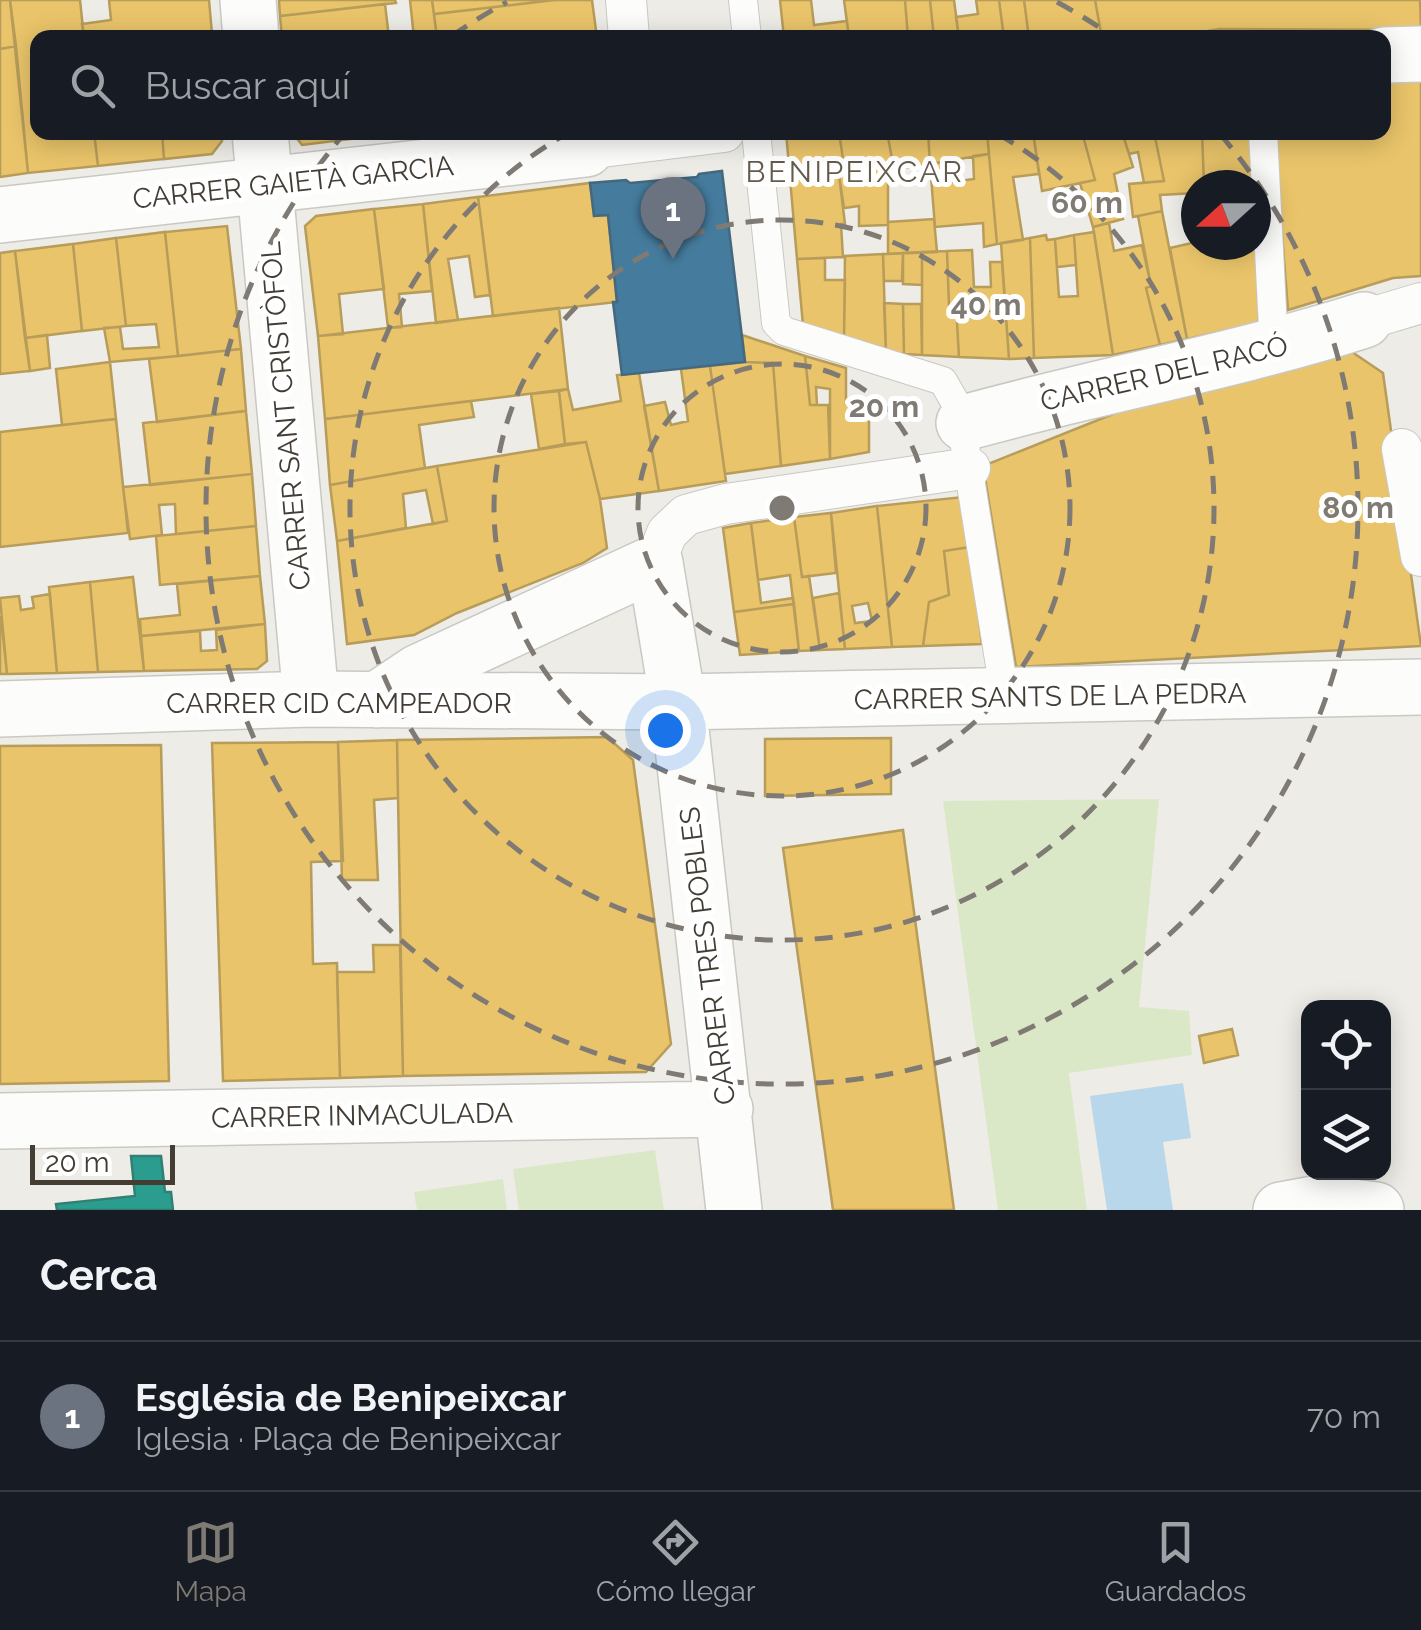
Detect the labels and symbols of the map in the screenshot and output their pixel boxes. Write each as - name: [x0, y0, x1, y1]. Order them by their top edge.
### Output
- street label: CARRER GAIETÀ GARCIA: [131, 149, 455, 216]
- district label: BENIPEIXCAR: [746, 154, 964, 189]
- north arrow: [1181, 170, 1271, 260]
- pin: 1: [640, 176, 706, 259]
- text: 60 m: [1051, 185, 1123, 220]
- street label: CARRER SANT CRISTÒFOL: [254, 240, 317, 592]
- text: 40 m: [951, 287, 1021, 322]
- street label: CARRER DEL RACÓ: [1037, 329, 1291, 418]
- text: 20 m: [849, 389, 919, 424]
- centre of rings: [764, 490, 800, 526]
- text: 80 m: [1322, 490, 1394, 525]
- street label: CARRER SANTS DE LA PEDRA: [853, 677, 1247, 716]
- street label: CARRER CID CAMPEADOR: [166, 687, 512, 720]
- your location: [640, 705, 691, 756]
- street label: CARRER TRES POBLES: [673, 805, 742, 1107]
- street label: CARRER INMACULADA: [211, 1096, 513, 1135]
- scale bar: [30, 1140, 175, 1184]

